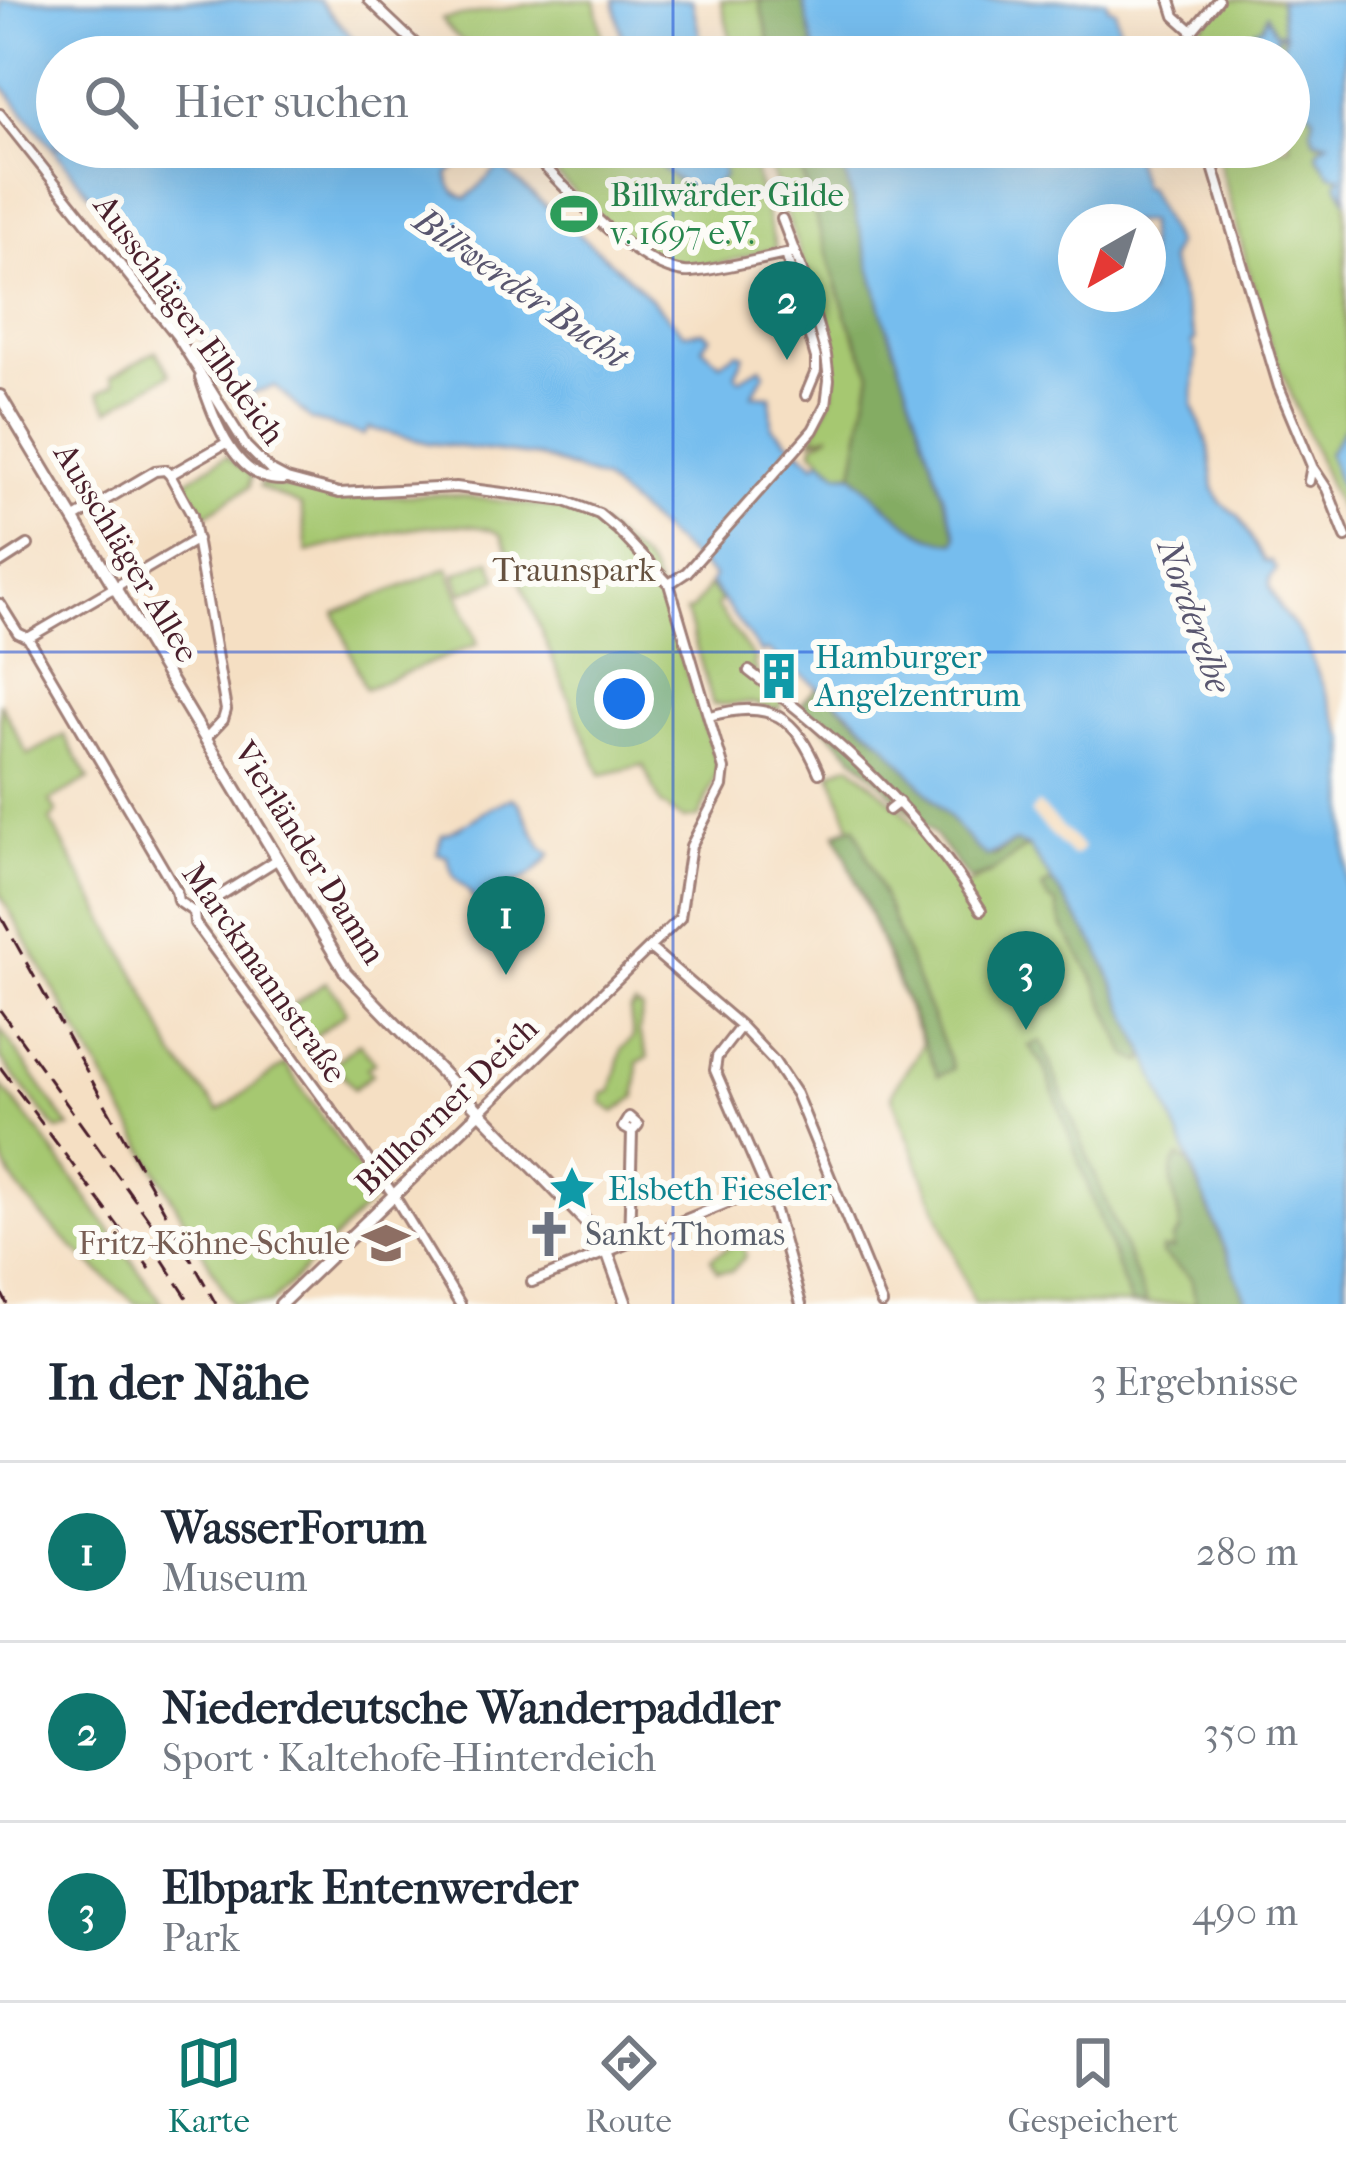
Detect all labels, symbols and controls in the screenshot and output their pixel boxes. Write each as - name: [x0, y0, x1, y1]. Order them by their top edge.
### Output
- search box: [36, 36, 1310, 168]
- icon: search: [78, 69, 144, 135]
- text: Hier suchen: [174, 76, 409, 129]
- place label: Billwärder Gilde v. 1697 e.V.: [610, 176, 844, 253]
- street label: Ausschläger Elbdeich: [84, 186, 293, 453]
- sports icon: Billwärder Gilde v. 1697 e.V.: [549, 189, 599, 239]
- water label: Billwerder Bucht: [404, 198, 638, 378]
- north arrow: [1058, 204, 1166, 312]
- pin: 2: [748, 261, 826, 360]
- street label: Ausschläger Allee: [44, 435, 207, 670]
- water label: Norderelbe: [1148, 532, 1240, 700]
- park label: Traunspark: [492, 551, 657, 590]
- place label: Hamburger Angelzentrum: [813, 638, 1021, 715]
- building icon: Hamburger Angelzentrum: [754, 651, 804, 701]
- your location: [594, 669, 654, 729]
- street label: Vierländer Damm: [224, 734, 393, 972]
- street label: Marckmannstraße: [174, 856, 354, 1090]
- pin: 1: [467, 876, 545, 975]
- pin: 3: [987, 931, 1065, 1030]
- street label: Billhorner Deich: [348, 1009, 547, 1203]
- place icon: Elsbeth Fieseler: [547, 1164, 597, 1214]
- place label: Elsbeth Fieseler: [608, 1170, 832, 1209]
- church icon: Sankt Thomas: [524, 1209, 574, 1259]
- place label: Sankt Thomas: [585, 1215, 785, 1254]
- school or university icon: Fritz-Köhne-Schule: [361, 1218, 411, 1268]
- place label: Fritz-Köhne-Schule: [78, 1224, 350, 1263]
- text: In der Nähe: [48, 1352, 309, 1412]
- text: 3 Ergebnisse: [1091, 1359, 1298, 1405]
- text: WasserForum: [162, 1502, 426, 1555]
- text: 1: [80, 1529, 94, 1575]
- text: 280 m: [1196, 1529, 1298, 1575]
- text: Museum: [162, 1555, 307, 1601]
- text: Niederdeutsche Wanderpaddler: [162, 1682, 780, 1735]
- text: 2: [77, 1709, 97, 1755]
- text: 350 m: [1203, 1709, 1298, 1755]
- text: Sport · Kaltehofe-Hinterdeich: [162, 1735, 656, 1781]
- text: Elbpark Entenwerder: [162, 1862, 578, 1915]
- text: 3: [79, 1889, 95, 1935]
- text: 490 m: [1192, 1889, 1298, 1935]
- text: Park: [162, 1915, 240, 1961]
- tab: Karte: [168, 2030, 250, 2141]
- tab: Route: [585, 2030, 672, 2141]
- tab: Gespeichert: [1007, 2030, 1178, 2141]

